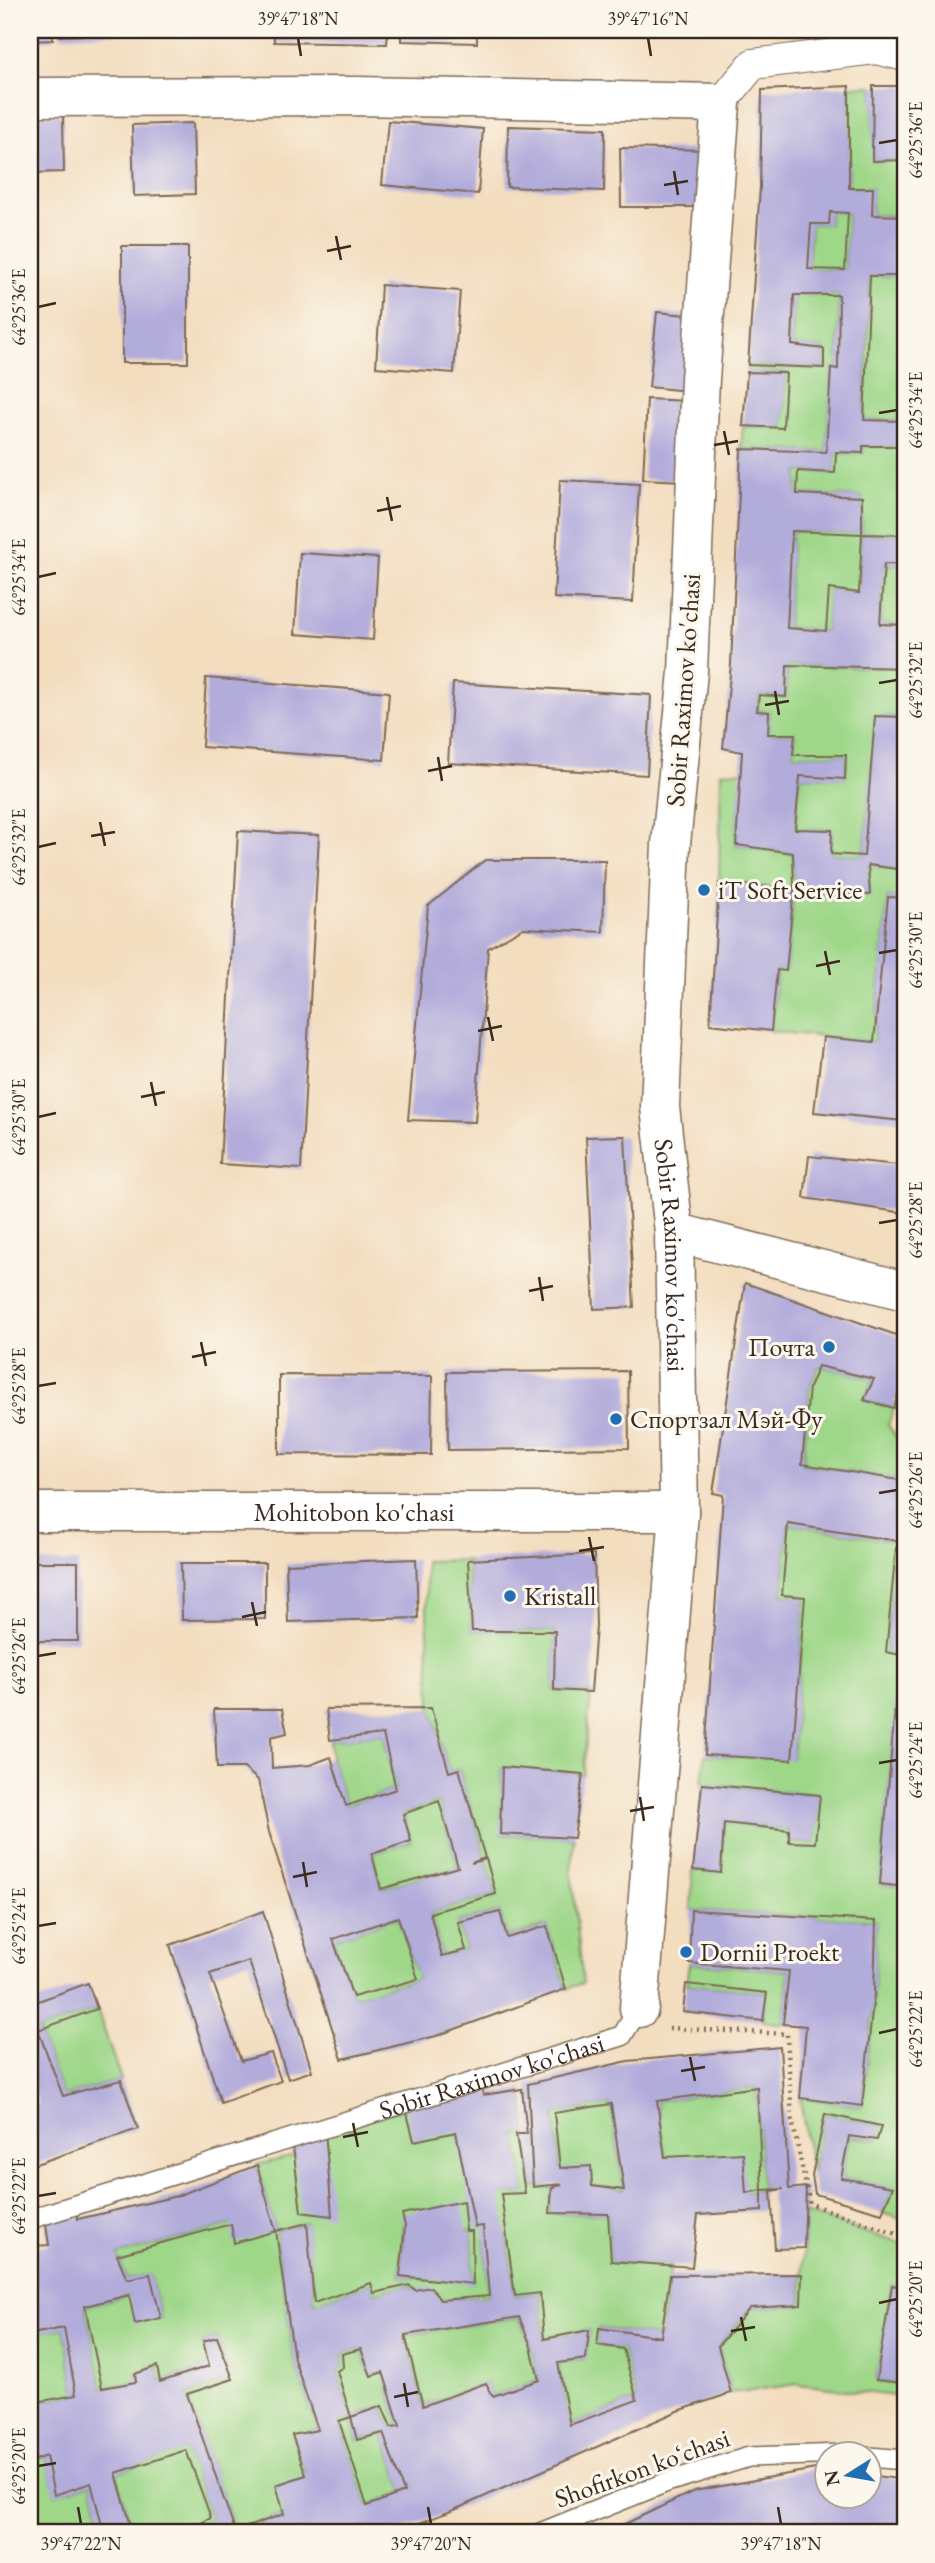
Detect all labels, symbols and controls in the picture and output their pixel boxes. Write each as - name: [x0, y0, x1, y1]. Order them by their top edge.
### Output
- text: 39°47'18"N: [258, 7, 339, 30]
- text: 39°47'16"N: [608, 7, 689, 30]
- text: 64°25'36"E: [904, 102, 927, 178]
- text: 64°25'36"E: [7, 269, 30, 345]
- text: 64°25'34"E: [904, 372, 927, 448]
- text: 64°25'34"E: [7, 539, 30, 615]
- street label: Sobir Raximov ko'chasi: [658, 572, 708, 808]
- text: 64°25'32"E: [904, 642, 927, 718]
- text: 64°25'32"E: [7, 809, 30, 885]
- place label: iT Soft Service: [718, 873, 862, 907]
- marker: iT Soft Service: [696, 882, 712, 898]
- text: 64°25'30"E: [904, 912, 927, 988]
- text: 64°25'30"E: [7, 1079, 30, 1155]
- street label: Sobir Raximov ko'chasi: [647, 1137, 693, 1372]
- text: 64°25'28"E: [904, 1182, 927, 1258]
- place label: Почта: [748, 1330, 816, 1364]
- marker: Почта: [821, 1339, 837, 1355]
- text: 64°25'28"E: [7, 1348, 30, 1424]
- place label: Спортзал Мэй-Фу: [630, 1402, 823, 1436]
- marker: Спортзал Мэй-Фу: [608, 1411, 624, 1427]
- text: 64°25'26"E: [904, 1452, 927, 1528]
- street label: Mohitobon ko'chasi: [254, 1495, 454, 1529]
- place label: Kristall: [524, 1579, 596, 1613]
- marker: Kristall: [502, 1588, 518, 1604]
- text: 64°25'26"E: [7, 1618, 30, 1694]
- text: 64°25'24"E: [904, 1722, 927, 1798]
- text: 64°25'24"E: [7, 1888, 30, 1964]
- place label: Dornii Proekt: [700, 1935, 839, 1969]
- marker: Dornii Proekt: [678, 1944, 694, 1960]
- text: 64°25'22"E: [904, 1991, 927, 2067]
- street label: Sobir Raximov ko'chasi: [375, 2026, 608, 2127]
- text: 64°25'22"E: [7, 2158, 30, 2234]
- text: 64°25'20"E: [904, 2261, 927, 2337]
- street label: Shofirkon koʻchasi: [550, 2421, 734, 2515]
- text: 64°25'20"E: [7, 2428, 30, 2504]
- north arrow: [813, 2440, 883, 2510]
- text: N: [818, 2468, 846, 2488]
- text: 39°47'22"N: [41, 2532, 122, 2555]
- text: 39°47'20"N: [391, 2532, 472, 2555]
- text: 39°47'18"N: [741, 2532, 822, 2555]

